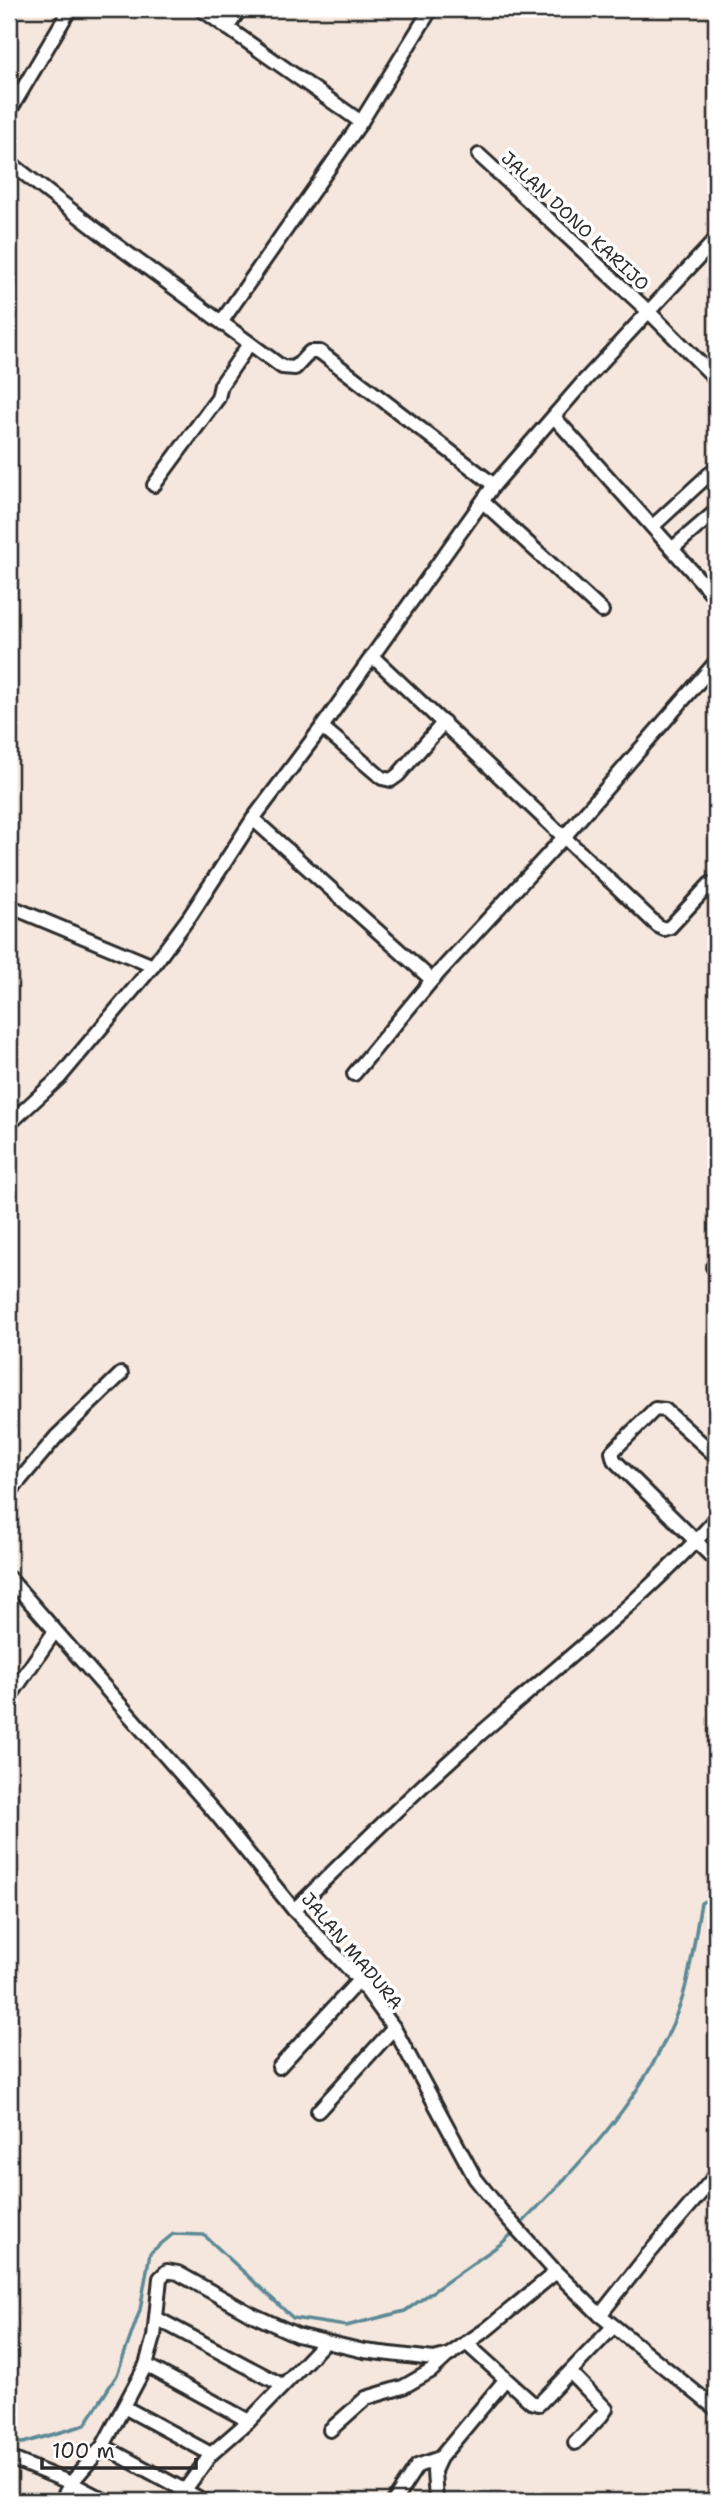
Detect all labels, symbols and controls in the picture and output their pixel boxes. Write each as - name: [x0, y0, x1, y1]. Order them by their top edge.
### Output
- street label: JALAN DONO KARIJO: [496, 146, 654, 296]
- street label: JALAN MADURA: [296, 1887, 408, 2015]
- scale bar: [42, 2426, 196, 2470]
- text: 100 m: [52, 2437, 115, 2465]

